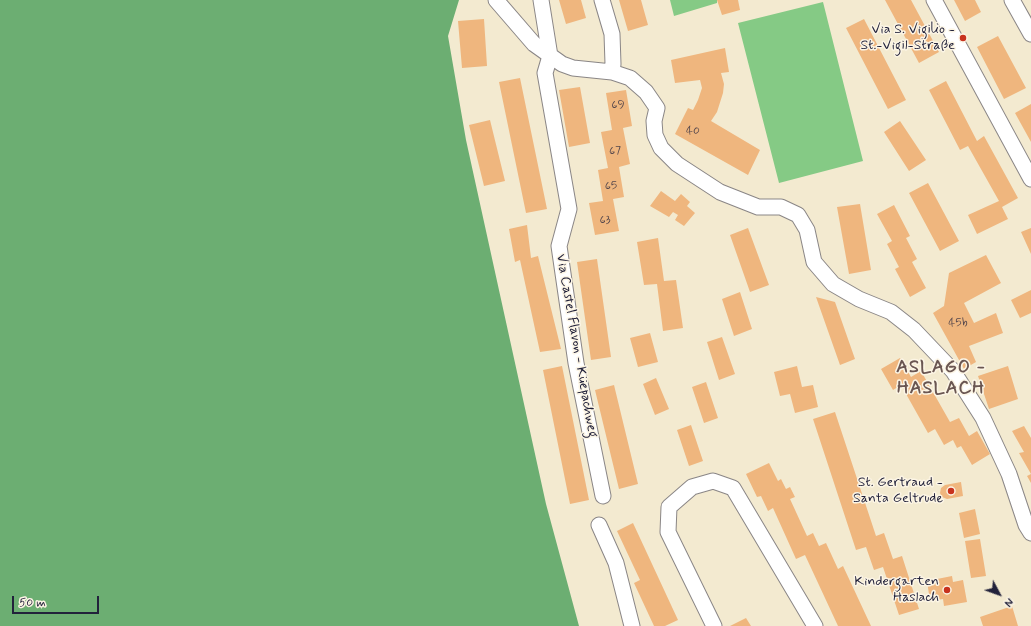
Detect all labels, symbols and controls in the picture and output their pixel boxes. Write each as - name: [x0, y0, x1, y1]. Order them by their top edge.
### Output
- place label: Via S. Vigilio - St.-Vigil-Straße: [860, 22, 955, 54]
- marker: Via S. Vigilio - St.-Vigil-Straße: [958, 33, 968, 43]
- house number: 69: [611, 98, 625, 112]
- house number: 40: [686, 124, 700, 138]
- house number: 67: [609, 144, 621, 158]
- house number: 65: [605, 179, 617, 193]
- house number: 63: [599, 213, 611, 227]
- street label: Via Castel Flavon - Küepachweg: [552, 253, 600, 439]
- house number: 45b: [948, 316, 968, 330]
- district label: ASLAGO - HASLACH: [898, 357, 984, 400]
- place label: St. Gertraud - Santa Geltrude: [853, 475, 943, 508]
- marker: St. Gertraud - Santa Geltrude: [946, 486, 956, 496]
- place label: Kindergarten Haslach: [854, 574, 939, 606]
- north arrow: [979, 574, 1019, 614]
- marker: Kindergarten Haslach: [942, 585, 952, 595]
- scale bar: [14, 588, 101, 614]
- text: 50 m: [19, 595, 46, 611]
- text: N: [1000, 595, 1016, 609]

